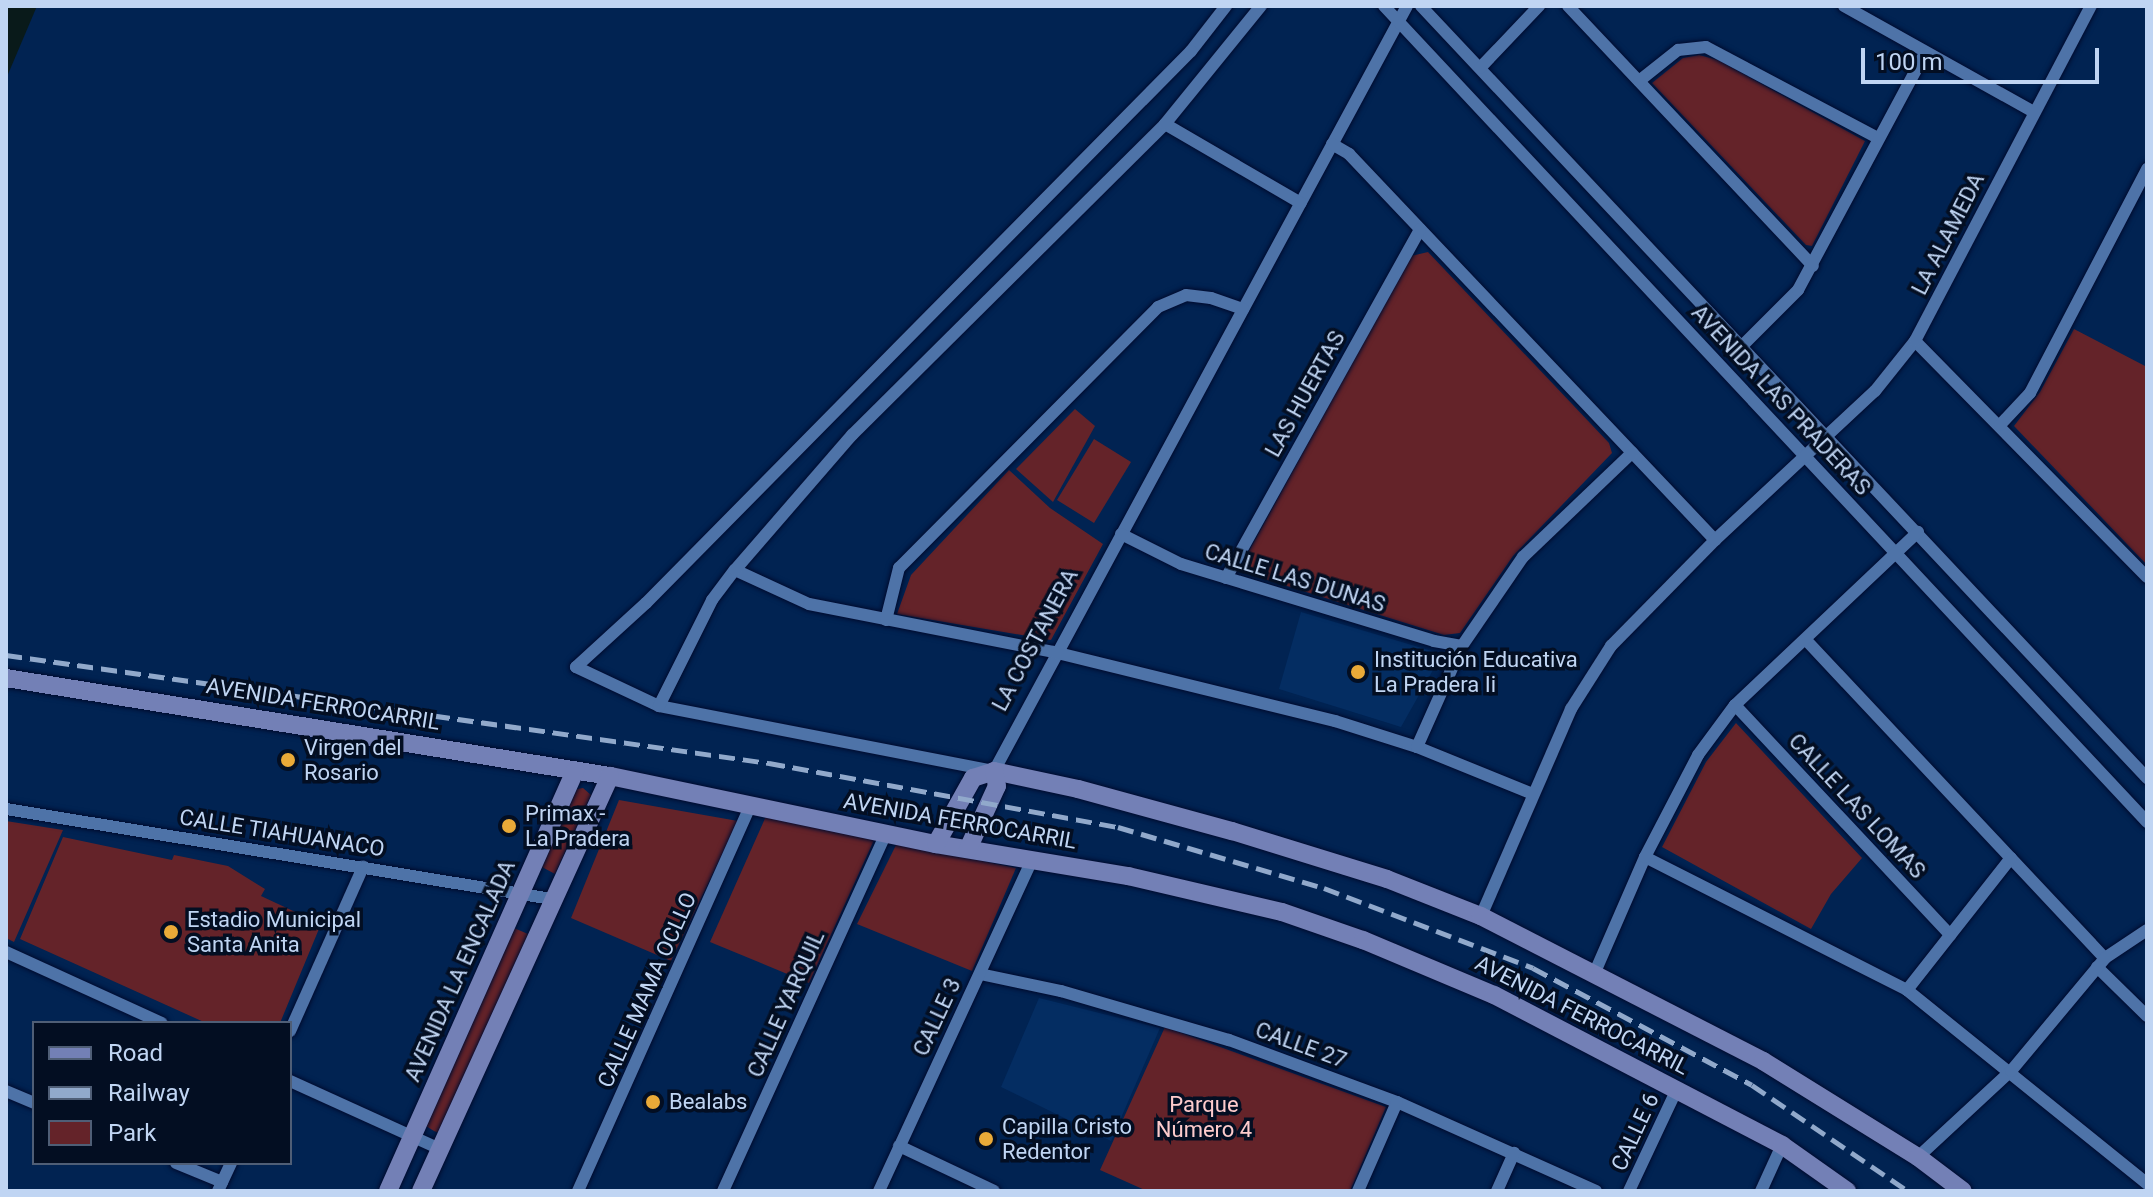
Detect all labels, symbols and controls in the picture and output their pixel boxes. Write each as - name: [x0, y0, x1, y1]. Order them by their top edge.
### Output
- scale bar: [1865, 32, 2103, 82]
- text: 100 m: [1875, 48, 1942, 76]
- street label: LA ALAMEDA: [1906, 169, 1990, 299]
- street label: AVENIDA LAS PRADERAS: [1686, 299, 1876, 501]
- street label: LAS HUERTAS: [1260, 326, 1350, 462]
- street label: CALLE LAS DUNAS: [1202, 538, 1388, 618]
- street label: LA COSTANERA: [986, 564, 1084, 716]
- place label: Institución Educativa La Pradera Ii: [1374, 646, 1578, 698]
- marker: Institución Educativa La Pradera Ii: [1349, 663, 1367, 681]
- street label: AVENIDA FERROCARRIL: [204, 672, 442, 736]
- street label: CALLE LAS LOMAS: [1783, 728, 1931, 884]
- place label: Virgen del Rosario: [304, 734, 402, 786]
- marker: Virgen del Rosario: [279, 751, 297, 769]
- street label: AVENIDA FERROCARRIL: [841, 787, 1079, 855]
- place label: Primax - La Pradera: [525, 800, 630, 852]
- street label: CALLE TIAHUANACO: [177, 804, 387, 862]
- marker: Primax - La Pradera: [500, 817, 518, 835]
- street label: AVENIDA LA ENCALADA: [399, 856, 521, 1086]
- street label: CALLE MAMA OCLLO: [592, 888, 702, 1092]
- place label: Estadio Municipal Santa Anita: [187, 906, 361, 958]
- marker: Estadio Municipal Santa Anita: [162, 923, 180, 941]
- street label: CALLE YARQUIL: [742, 927, 830, 1081]
- street label: AVENIDA FERROCARRIL: [1471, 950, 1693, 1080]
- street label: CALLE 3: [908, 974, 966, 1060]
- street label: CALLE 27: [1252, 1016, 1350, 1074]
- legend: [32, 1021, 292, 1165]
- text: Road: [108, 1039, 163, 1067]
- text: Railway: [108, 1079, 190, 1107]
- place label: Bealabs: [669, 1089, 747, 1115]
- street label: CALLE 6: [1606, 1089, 1664, 1175]
- park label: Parque Número 4: [1156, 1091, 1252, 1142]
- marker: Bealabs: [644, 1093, 662, 1111]
- place label: Capilla Cristo Redentor: [1002, 1113, 1132, 1164]
- text: Park: [108, 1119, 156, 1147]
- marker: Capilla Cristo Redentor: [977, 1130, 995, 1148]

